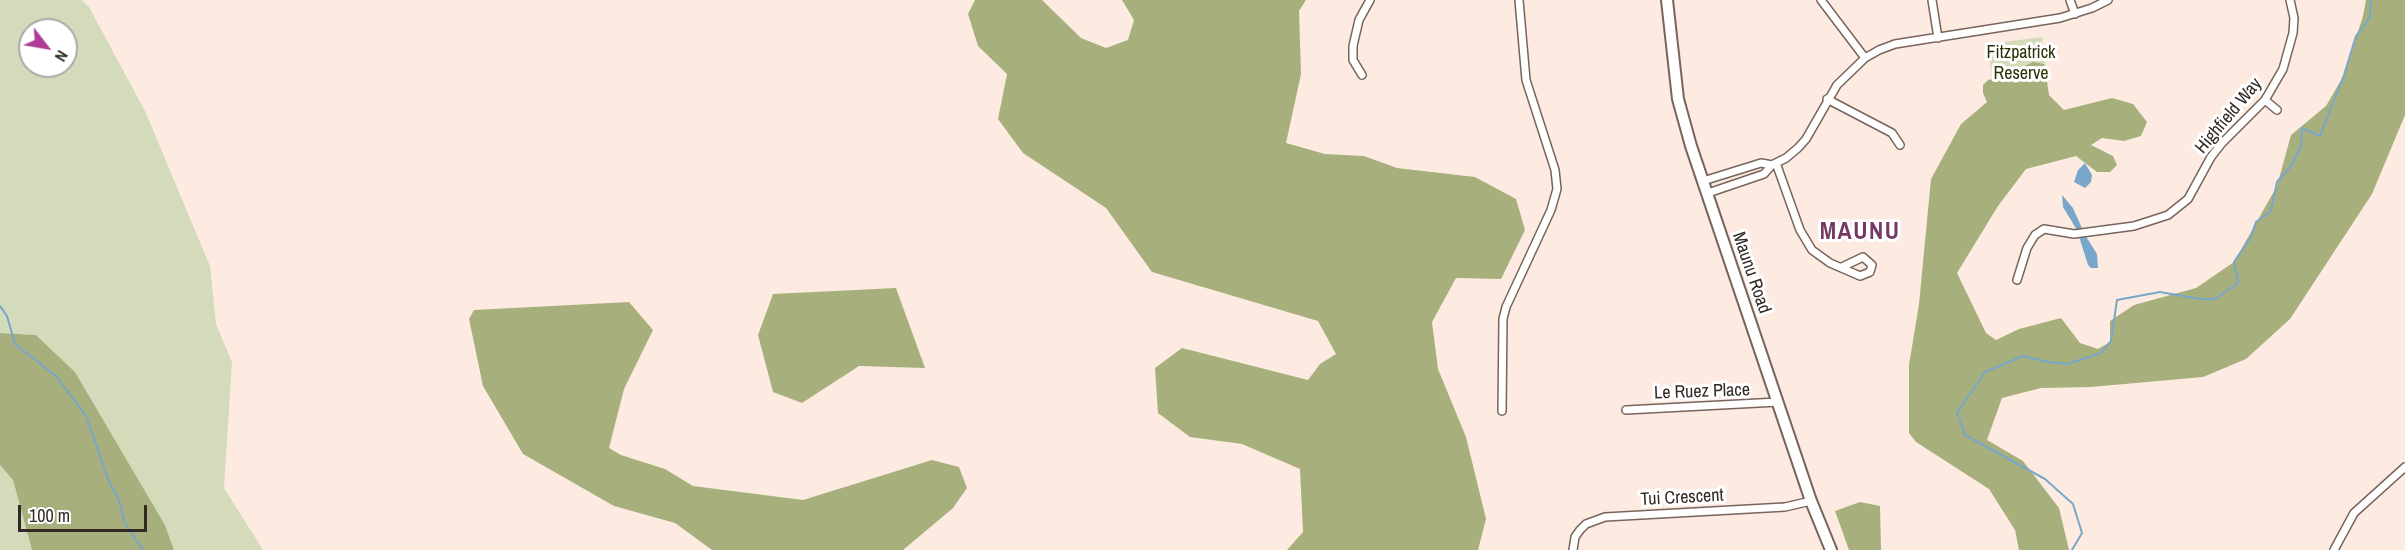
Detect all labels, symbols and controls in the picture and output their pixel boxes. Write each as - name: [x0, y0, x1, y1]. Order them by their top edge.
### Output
- north arrow: [18, 18, 78, 78]
- park label: Fitzpatrick Reserve: [1987, 42, 2055, 84]
- text: N: [50, 47, 74, 66]
- street label: Highfield Way: [2191, 74, 2267, 158]
- district label: MAUNU: [1820, 219, 1900, 247]
- street label: Maunu Road: [1727, 230, 1775, 316]
- street label: Le Ruez Place: [1654, 380, 1750, 404]
- street label: Tui Crescent: [1640, 485, 1724, 511]
- scale bar: [21, 493, 150, 531]
- text: 100 m: [29, 503, 70, 528]

